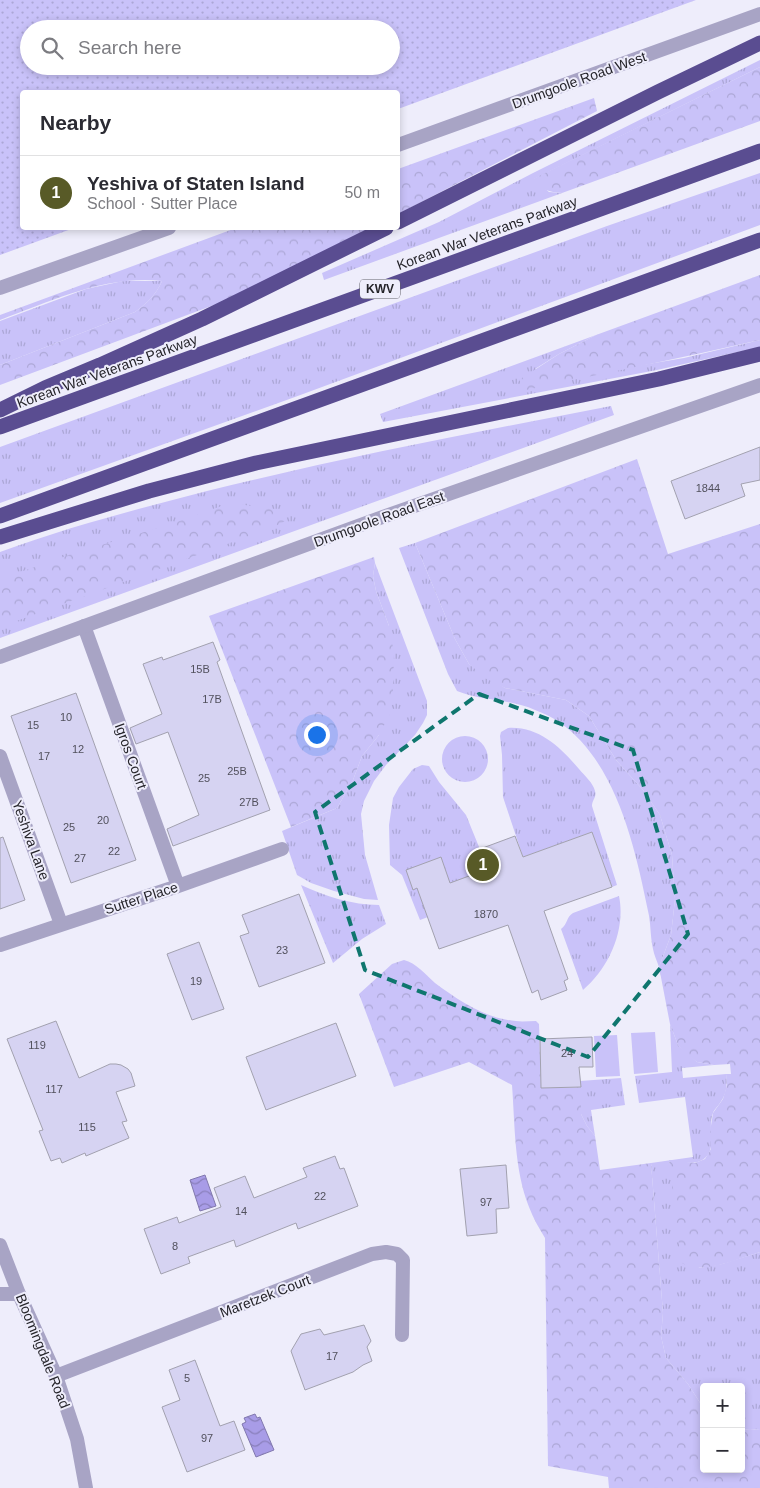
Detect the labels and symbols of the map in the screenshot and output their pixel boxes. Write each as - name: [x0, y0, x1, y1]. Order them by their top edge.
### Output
- street label: Drumgoole Road West: [510, 48, 648, 112]
- street label: Korean War Veterans Parkway: [395, 193, 579, 273]
- road number: KWV: [360, 280, 400, 298]
- street label: Korean War Veterans Parkway: [15, 331, 199, 411]
- house number: 1844: [696, 482, 720, 494]
- street label: Drumgoole Road East: [312, 488, 447, 550]
- house number: 15B: [190, 663, 210, 675]
- house number: 17B: [202, 693, 222, 705]
- house number: 10: [60, 711, 72, 723]
- house number: 15: [27, 719, 39, 731]
- street label: Igros Court: [112, 721, 150, 791]
- your location: [304, 722, 330, 748]
- house number: 12: [72, 743, 84, 755]
- house number: 17: [38, 750, 50, 762]
- house number: 25B: [227, 765, 247, 777]
- house number: 25: [198, 772, 210, 784]
- house number: 27B: [239, 796, 259, 808]
- street label: Yeshiva Lane: [9, 798, 53, 882]
- house number: 20: [97, 814, 109, 826]
- house number: 25: [63, 821, 75, 833]
- house number: 22: [108, 845, 120, 857]
- pin: 1: [467, 846, 499, 884]
- house number: 27: [74, 852, 86, 864]
- street label: Sutter Place: [102, 879, 180, 917]
- house number: 1870: [474, 908, 498, 920]
- house number: 23: [276, 944, 288, 956]
- house number: 19: [190, 975, 202, 987]
- house number: 119: [28, 1039, 46, 1051]
- house number: 24: [561, 1047, 573, 1059]
- house number: 117: [45, 1083, 63, 1095]
- house number: 115: [78, 1121, 96, 1133]
- house number: 22: [314, 1190, 326, 1202]
- house number: 97: [480, 1196, 492, 1208]
- house number: 14: [235, 1205, 247, 1217]
- house number: 8: [172, 1240, 178, 1252]
- street label: Maretzek Court: [217, 1271, 313, 1321]
- street label: Bloomingdale Road: [13, 1291, 73, 1411]
- house number: 17: [326, 1350, 338, 1362]
- house number: 5: [184, 1372, 190, 1384]
- house number: 97: [201, 1432, 213, 1444]

